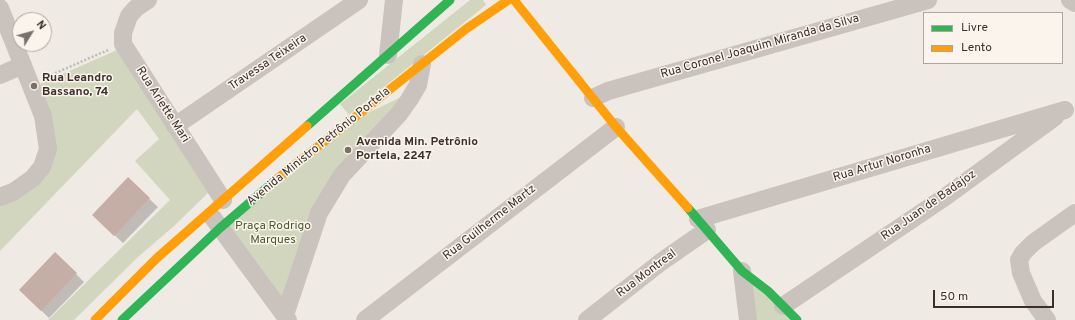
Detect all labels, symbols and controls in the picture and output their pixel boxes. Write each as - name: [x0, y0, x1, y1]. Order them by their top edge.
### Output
- north arrow: [12, 12, 52, 52]
- street label: Rua Coronel Joaquim Miranda da Silva: [659, 12, 861, 82]
- legend: [923, 12, 1063, 64]
- text: N: [33, 18, 49, 33]
- text: Livre: [961, 20, 988, 36]
- street label: Travessa Teixeira: [226, 32, 310, 94]
- text: Lento: [961, 40, 992, 56]
- street label: Rua Arlette Mari: [132, 64, 192, 146]
- place label: Rua Leandro Bassano, 74: [42, 72, 113, 100]
- marker: Rua Leandro Bassano, 74: [29, 81, 39, 91]
- street label: Avenida Ministro Petrônio Portela: [245, 85, 393, 209]
- place label: Avenida Min. Petrônio Portela, 2247: [356, 136, 478, 164]
- street label: Rua Artur Noronha: [831, 142, 933, 186]
- marker: Avenida Min. Petrônio Portela, 2247: [343, 145, 353, 155]
- street label: Rua Juan de Badajoz: [879, 168, 979, 244]
- street label: Rua Guilherme Martz: [441, 182, 539, 264]
- park label: Praça Rodrigo Marques: [235, 220, 311, 248]
- street label: Rua Montreal: [614, 247, 680, 301]
- scale bar: [935, 282, 1056, 308]
- text: 50 m: [940, 289, 968, 305]

